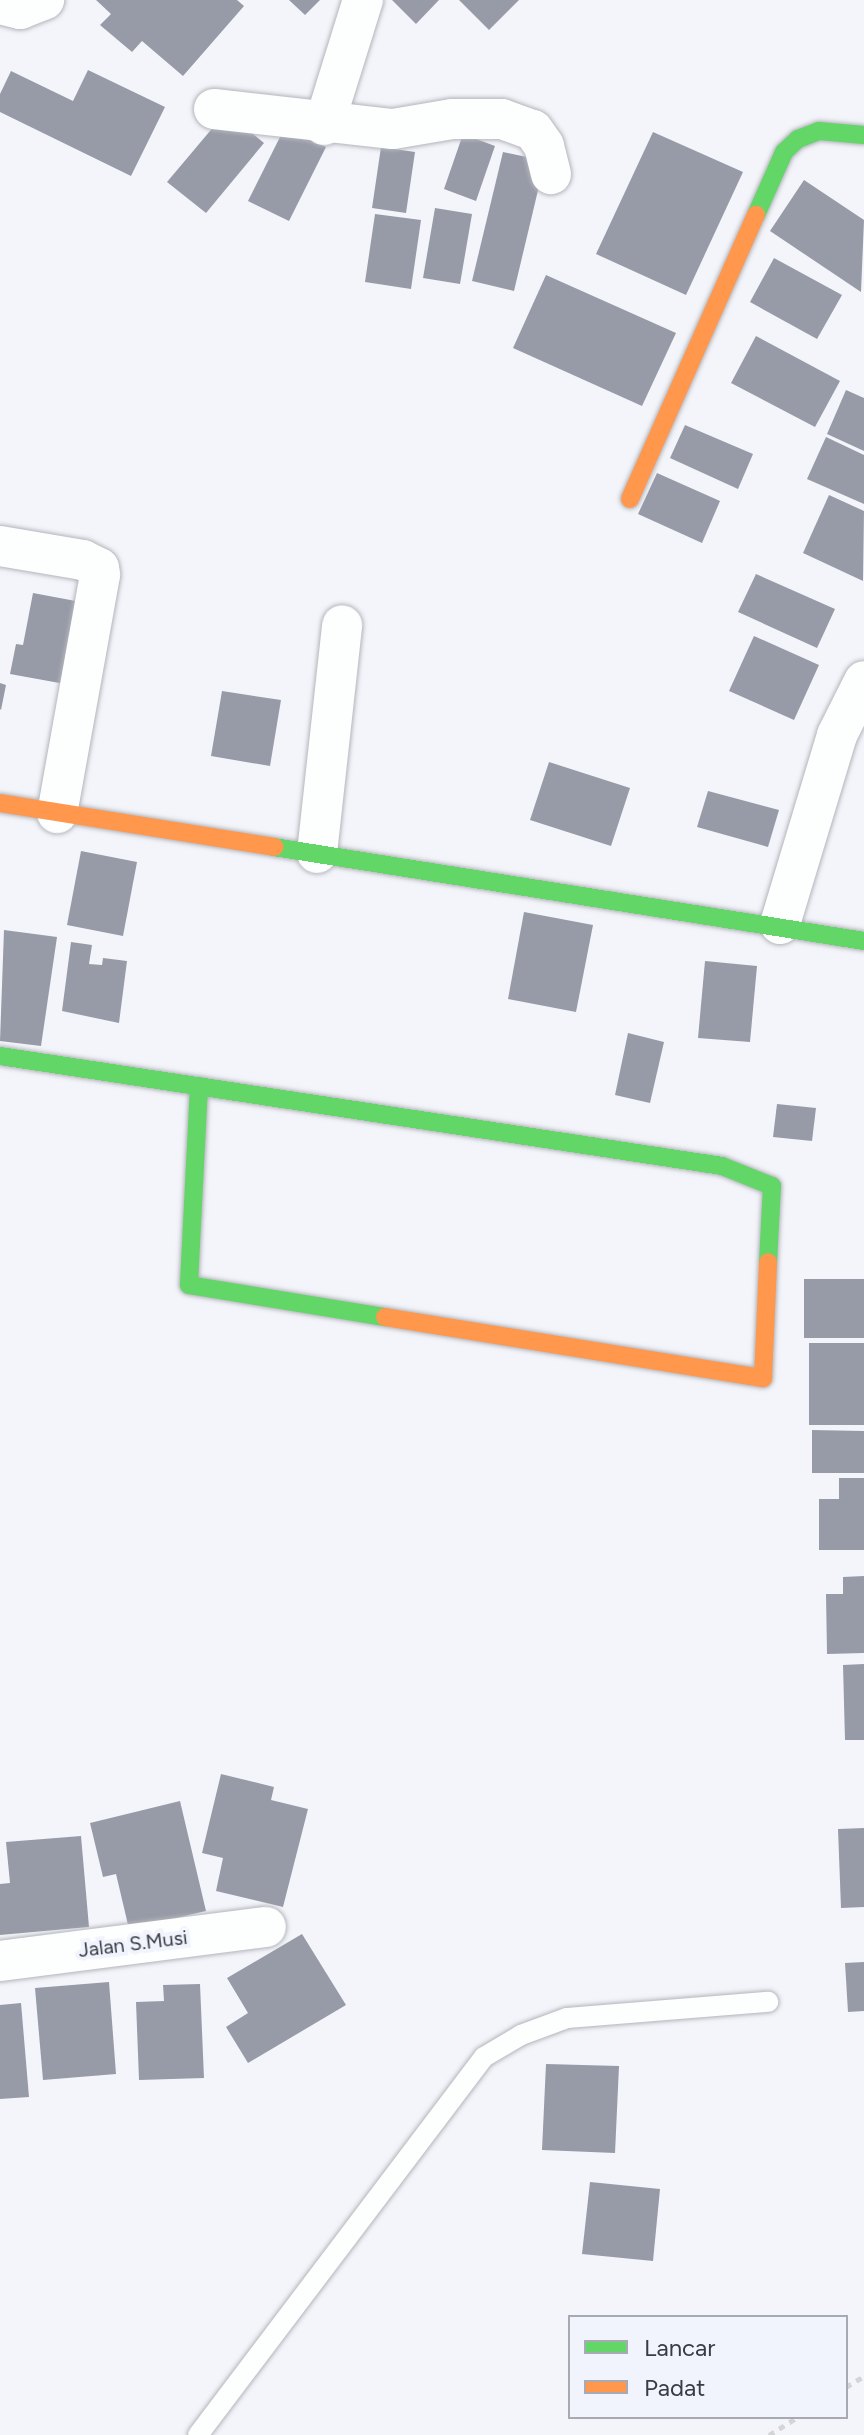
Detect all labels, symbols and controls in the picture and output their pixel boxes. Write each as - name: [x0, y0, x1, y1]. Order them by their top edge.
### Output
- street label: Jalan S.Musi: [77, 1925, 189, 1963]
- legend: [568, 2315, 848, 2419]
- text: Lancar: [644, 2333, 715, 2362]
- text: Padat: [644, 2373, 705, 2402]

